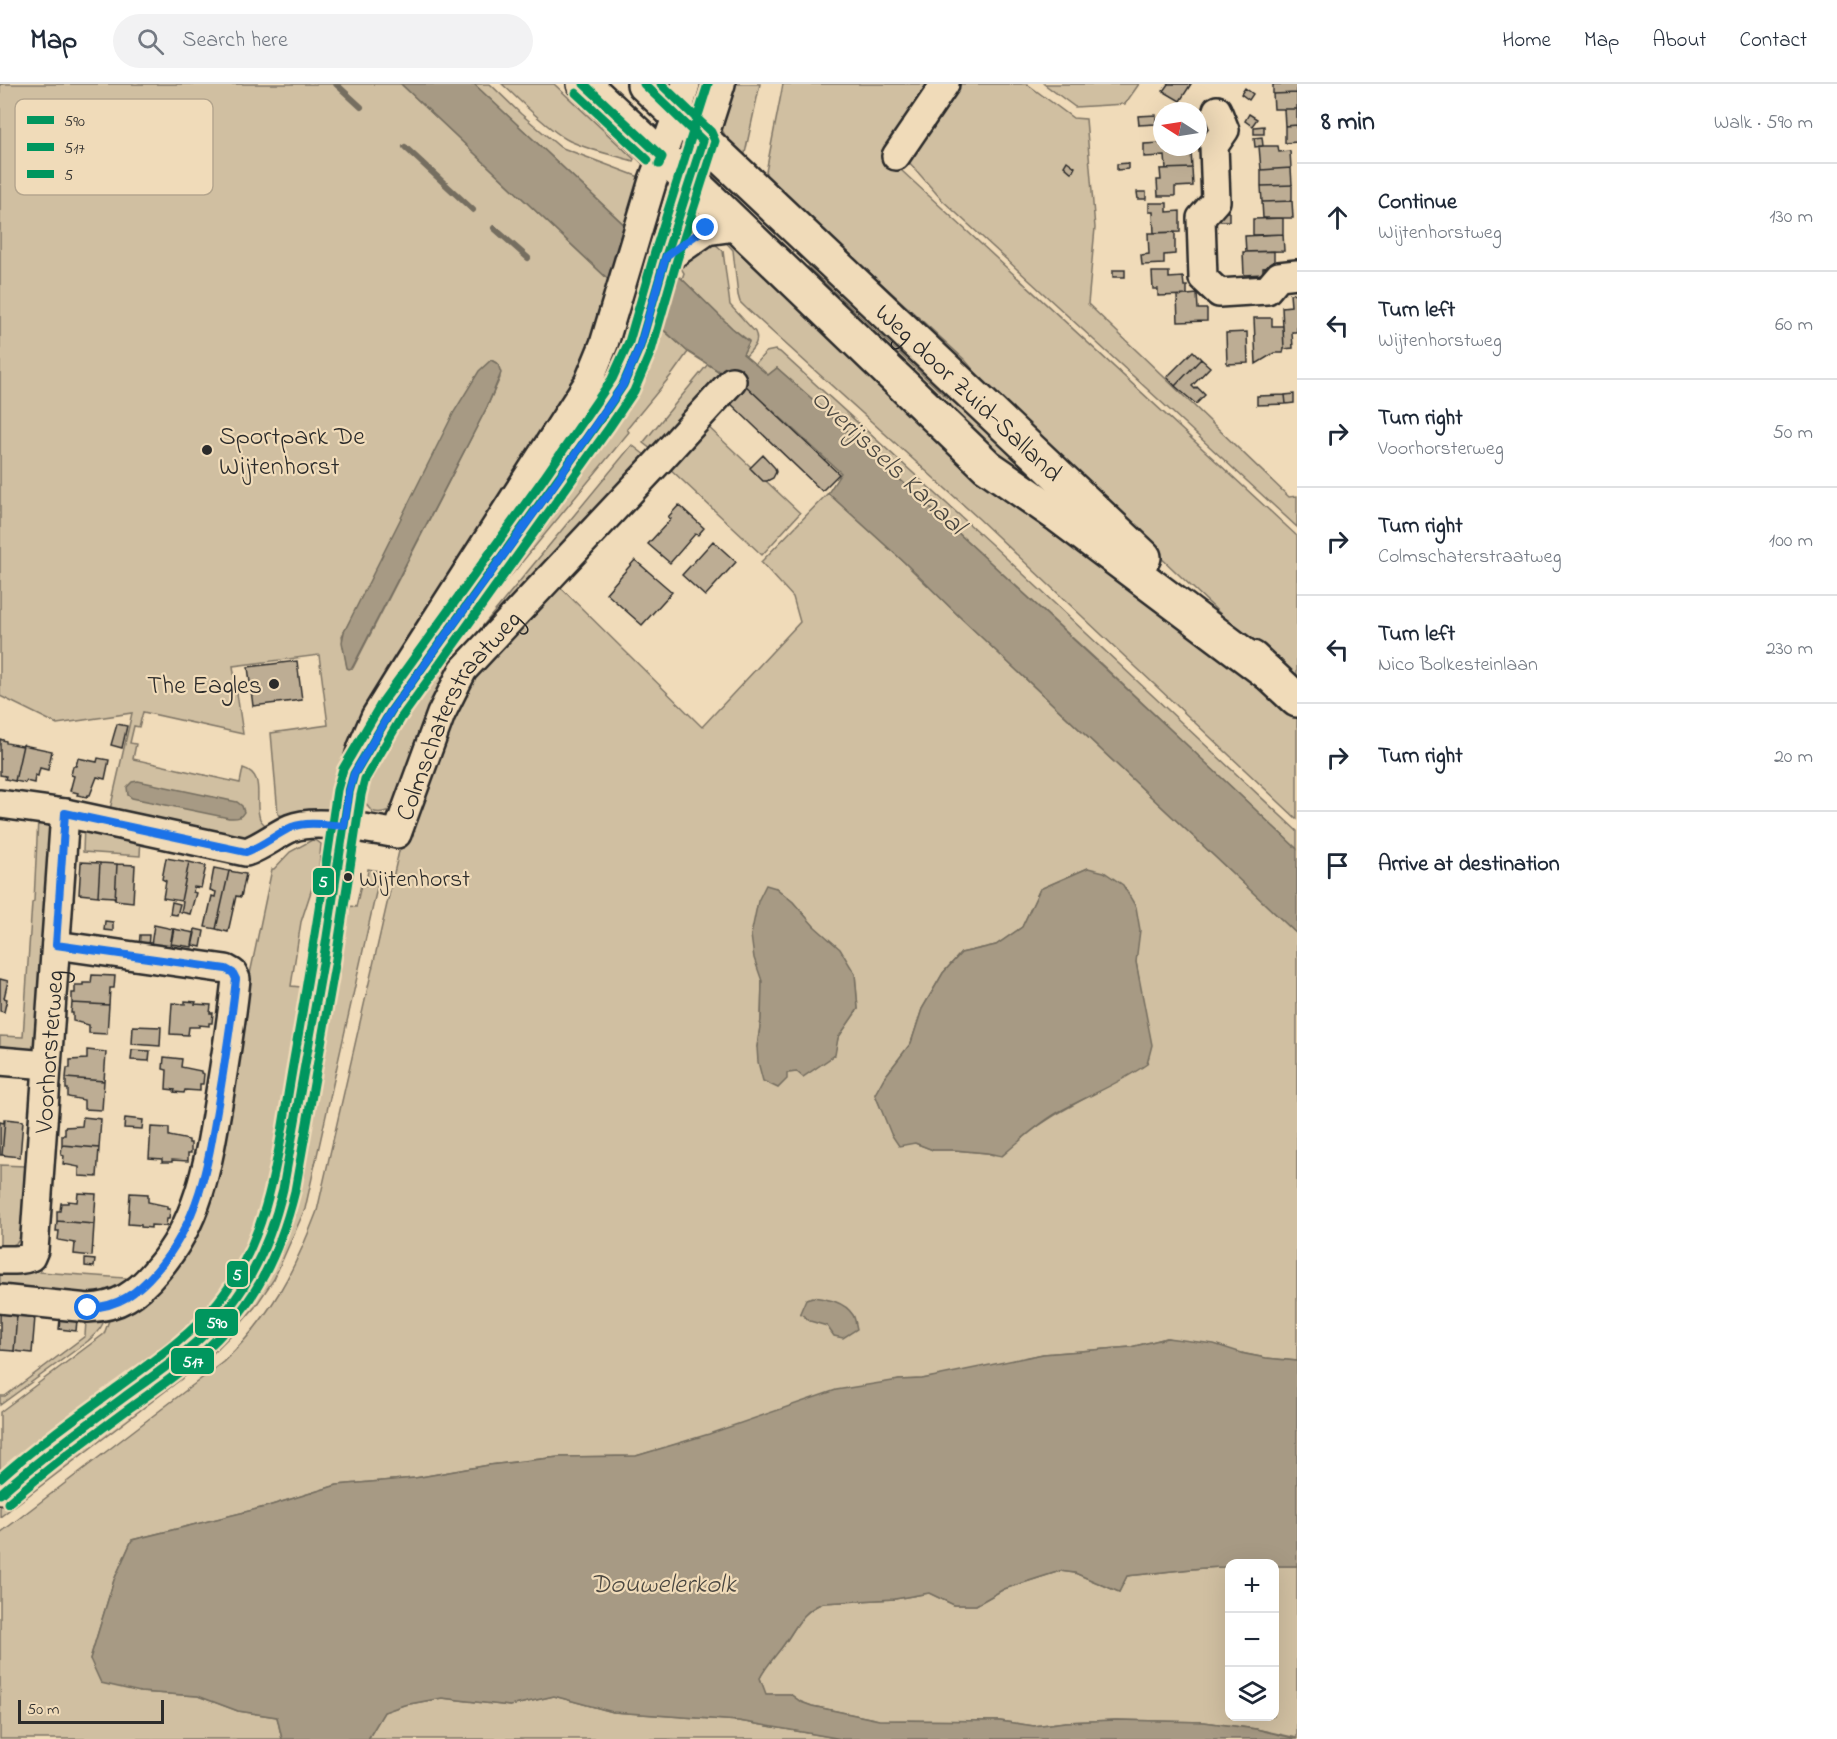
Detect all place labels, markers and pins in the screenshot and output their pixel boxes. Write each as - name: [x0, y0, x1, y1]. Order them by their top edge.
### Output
- place label: Sportpark De Wijtenhorst: [219, 419, 365, 487]
- marker: Sportpark De Wijtenhorst: [200, 443, 214, 457]
- place label: The Eagles: [147, 668, 262, 706]
- marker: The Eagles: [267, 677, 281, 691]
- place label: Wijtenhorst: [359, 863, 470, 898]
- marker: Wijtenhorst: [342, 871, 354, 883]

